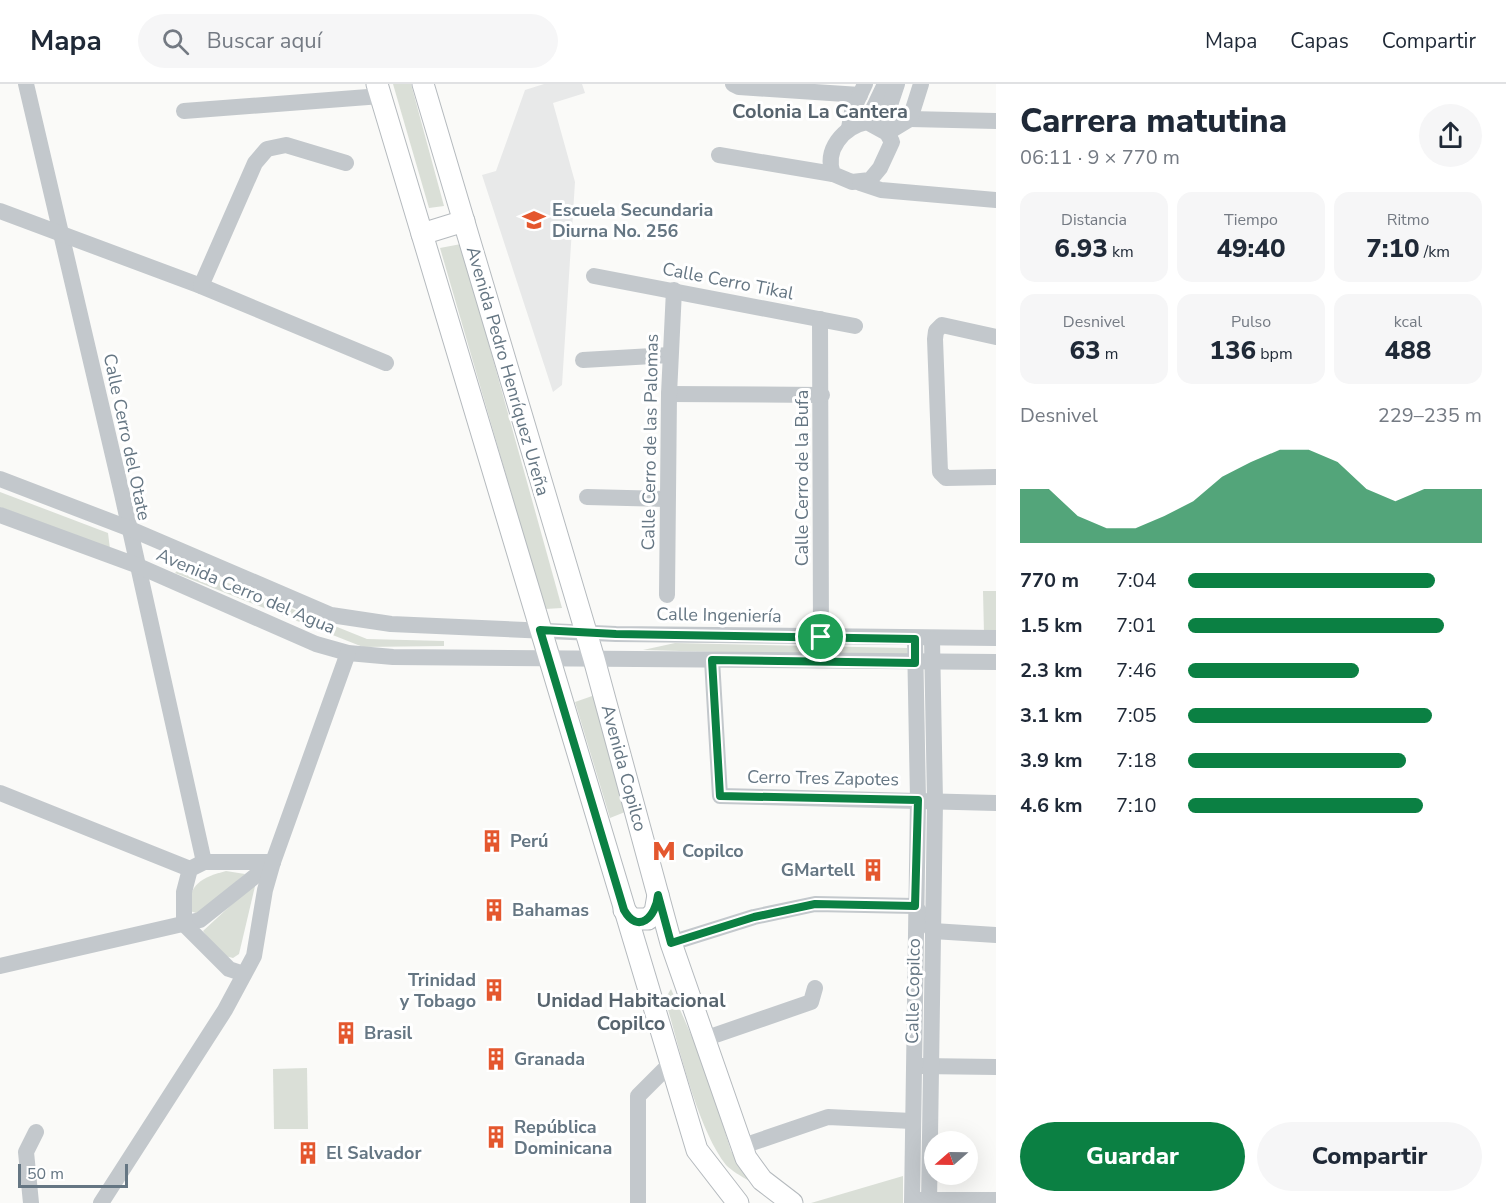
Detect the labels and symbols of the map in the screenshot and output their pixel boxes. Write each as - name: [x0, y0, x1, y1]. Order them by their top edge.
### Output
- district label: Colonia La Cantera: [732, 98, 908, 125]
- place label: Escuela Secundaria Diurna No. 256: [552, 198, 713, 243]
- school or university icon: Escuela Secundaria Diurna No. 256: [521, 207, 547, 233]
- street label: Avenida Pedro Henríquez Ureña: [461, 243, 555, 499]
- street label: Calle Cerro Tikal: [660, 256, 796, 306]
- street label: Calle Cerro de las Palomas: [636, 333, 664, 551]
- street label: Calle Cerro del Otate: [98, 351, 156, 523]
- street label: Calle Cerro de la Bufa: [790, 390, 814, 566]
- street label: Avenida Cerro del Agua: [153, 542, 339, 640]
- street label: Calle Ingeniería: [656, 602, 782, 628]
- pin: [795, 611, 846, 662]
- street label: Avenida Copilco: [596, 702, 652, 834]
- street label: Cerro Tres Zapotes: [747, 765, 899, 791]
- building icon: Perú: [479, 828, 505, 854]
- place label: Perú: [510, 829, 549, 853]
- metro station icon: Copilco: [651, 838, 677, 864]
- place label: Copilco: [682, 839, 744, 863]
- building icon: GMartell: [860, 857, 886, 883]
- place label: GMartell: [781, 858, 855, 882]
- building icon: Bahamas: [481, 897, 507, 923]
- place label: Bahamas: [512, 898, 589, 922]
- street label: Calle Copilco: [900, 938, 926, 1044]
- place label: Trinidad y Tobago: [399, 968, 476, 1013]
- building icon: Trinidad y Tobago: [481, 977, 507, 1003]
- district label: Unidad Habitacional Copilco: [536, 987, 726, 1037]
- building icon: Brasil: [333, 1020, 359, 1046]
- place label: Brasil: [364, 1021, 413, 1045]
- building icon: Granada: [483, 1046, 509, 1072]
- place label: Granada: [514, 1047, 585, 1071]
- place label: República Dominicana: [514, 1115, 612, 1160]
- building icon: República Dominicana: [483, 1124, 509, 1150]
- north arrow: [924, 1131, 978, 1185]
- building icon: El Salvador: [295, 1140, 321, 1166]
- place label: El Salvador: [326, 1141, 421, 1165]
- scale bar: [18, 1161, 128, 1188]

